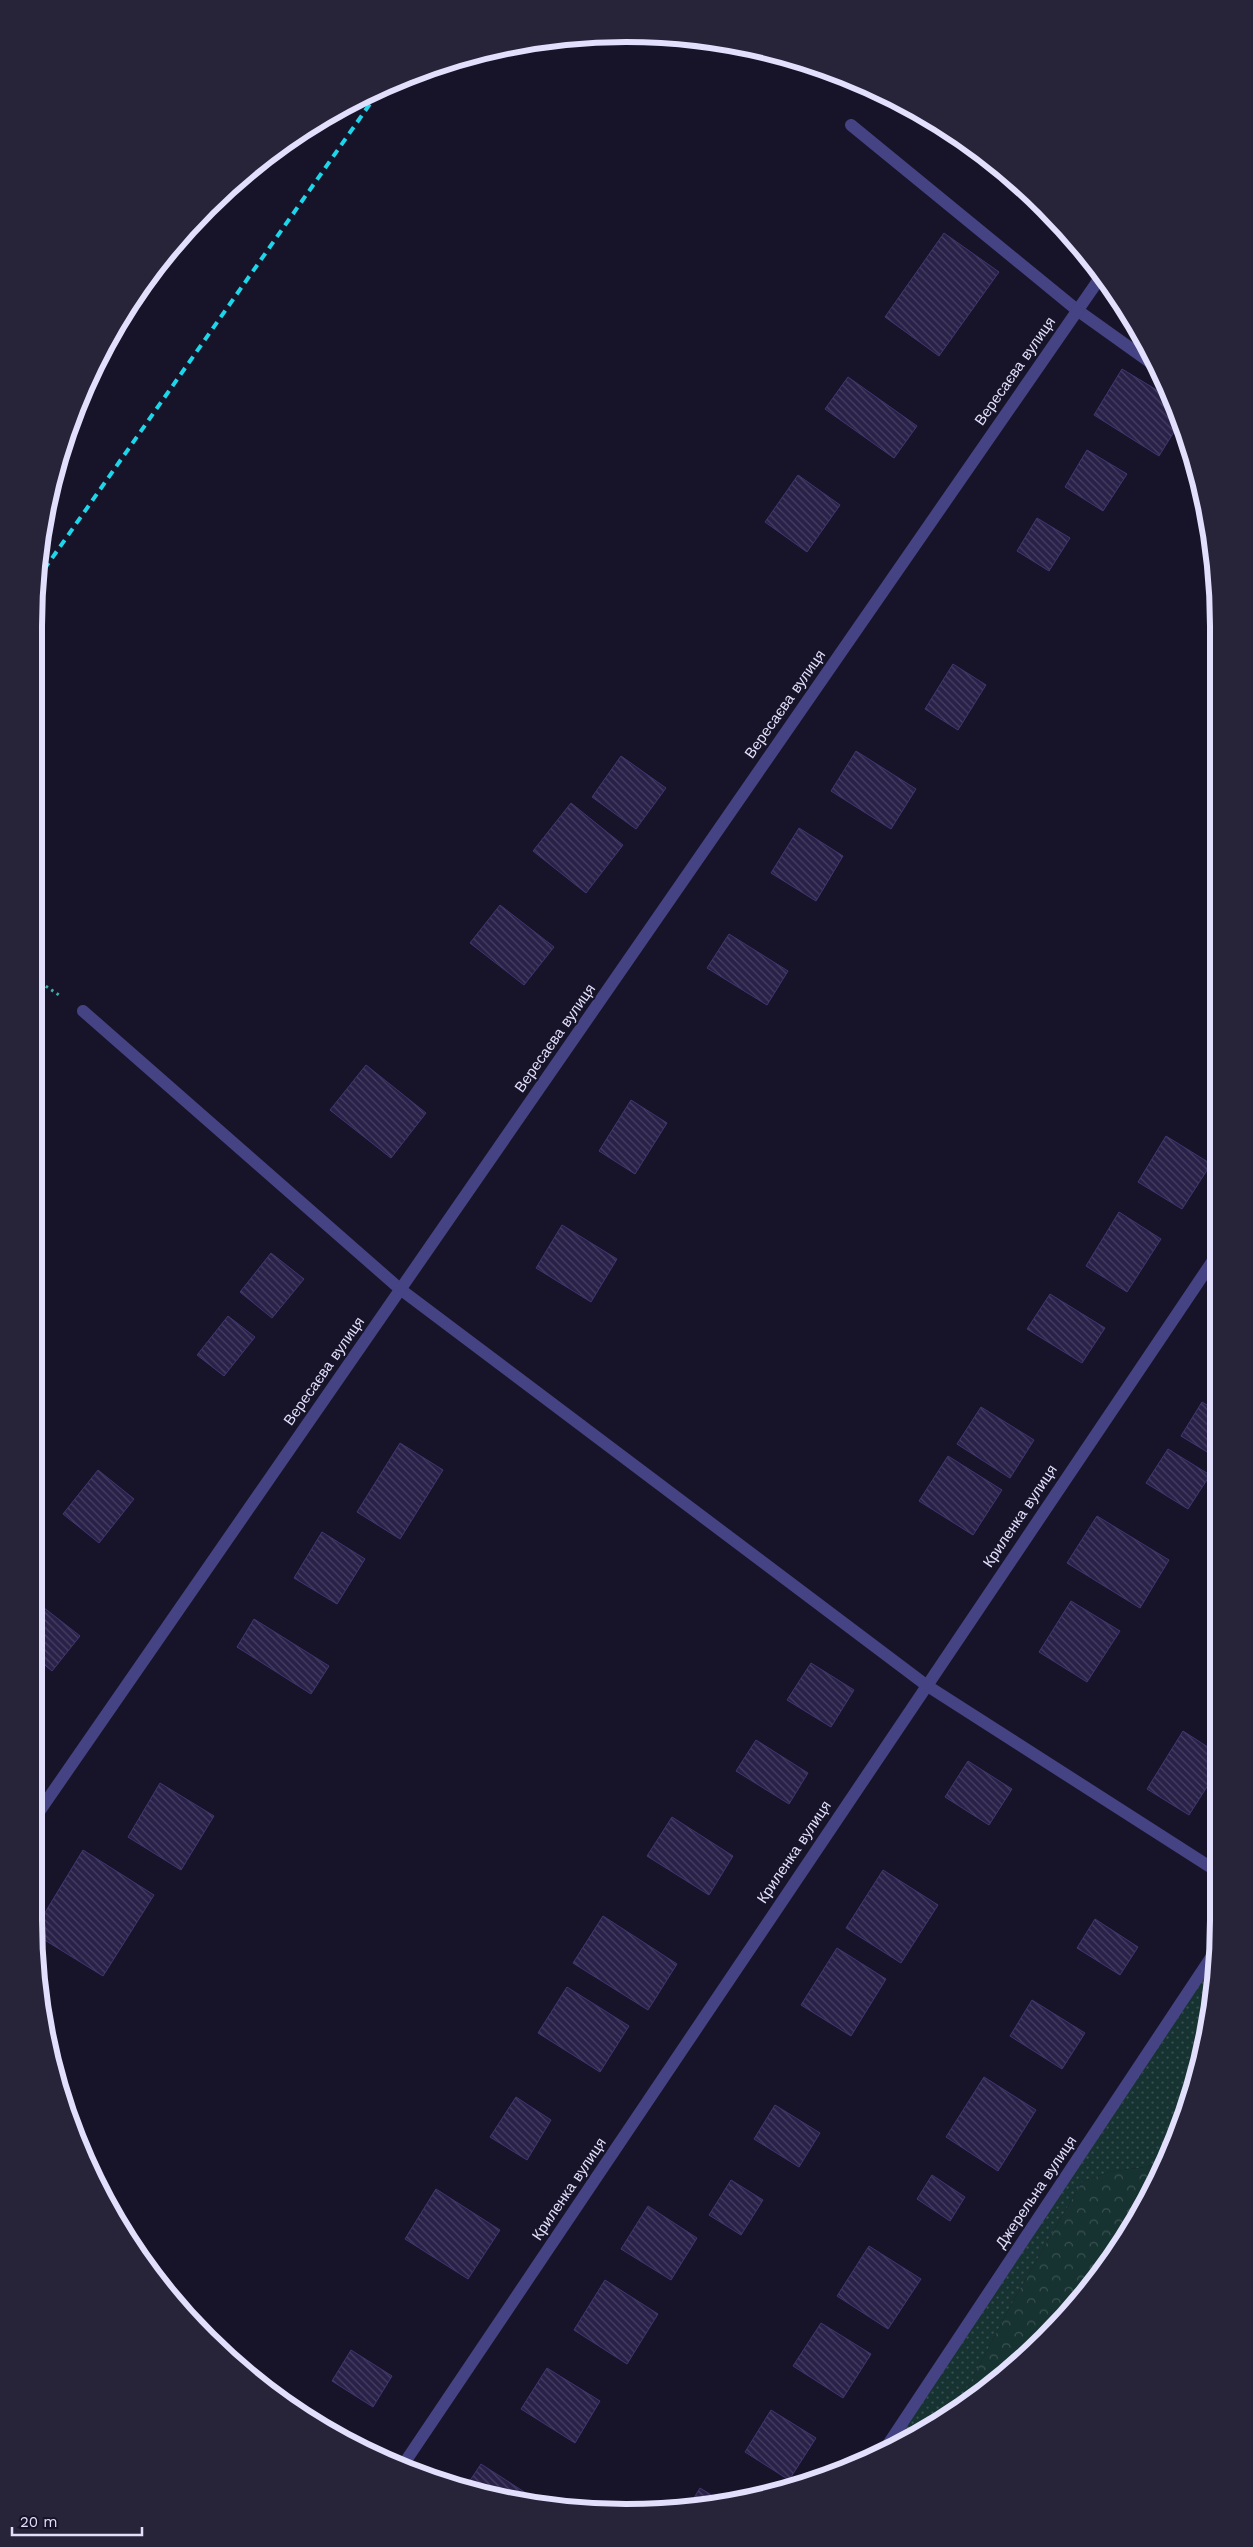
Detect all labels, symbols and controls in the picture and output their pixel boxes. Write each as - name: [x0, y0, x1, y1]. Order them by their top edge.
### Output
- street label: Вересаєва вулиця: [971, 313, 1059, 429]
- street label: Вересаєва вулиця: [741, 646, 829, 762]
- street label: Вересаєва вулиця: [511, 980, 599, 1096]
- street label: Вересаєва вулиця: [280, 1313, 368, 1429]
- street label: Криленка вулиця: [979, 1461, 1061, 1571]
- street label: Криленка вулиця: [753, 1797, 835, 1907]
- street label: Джерельна вулиця: [992, 2132, 1080, 2252]
- street label: Криленка вулиця: [528, 2134, 610, 2244]
- scale bar: [12, 2504, 142, 2536]
- text: 20 m: [20, 2513, 58, 2531]

